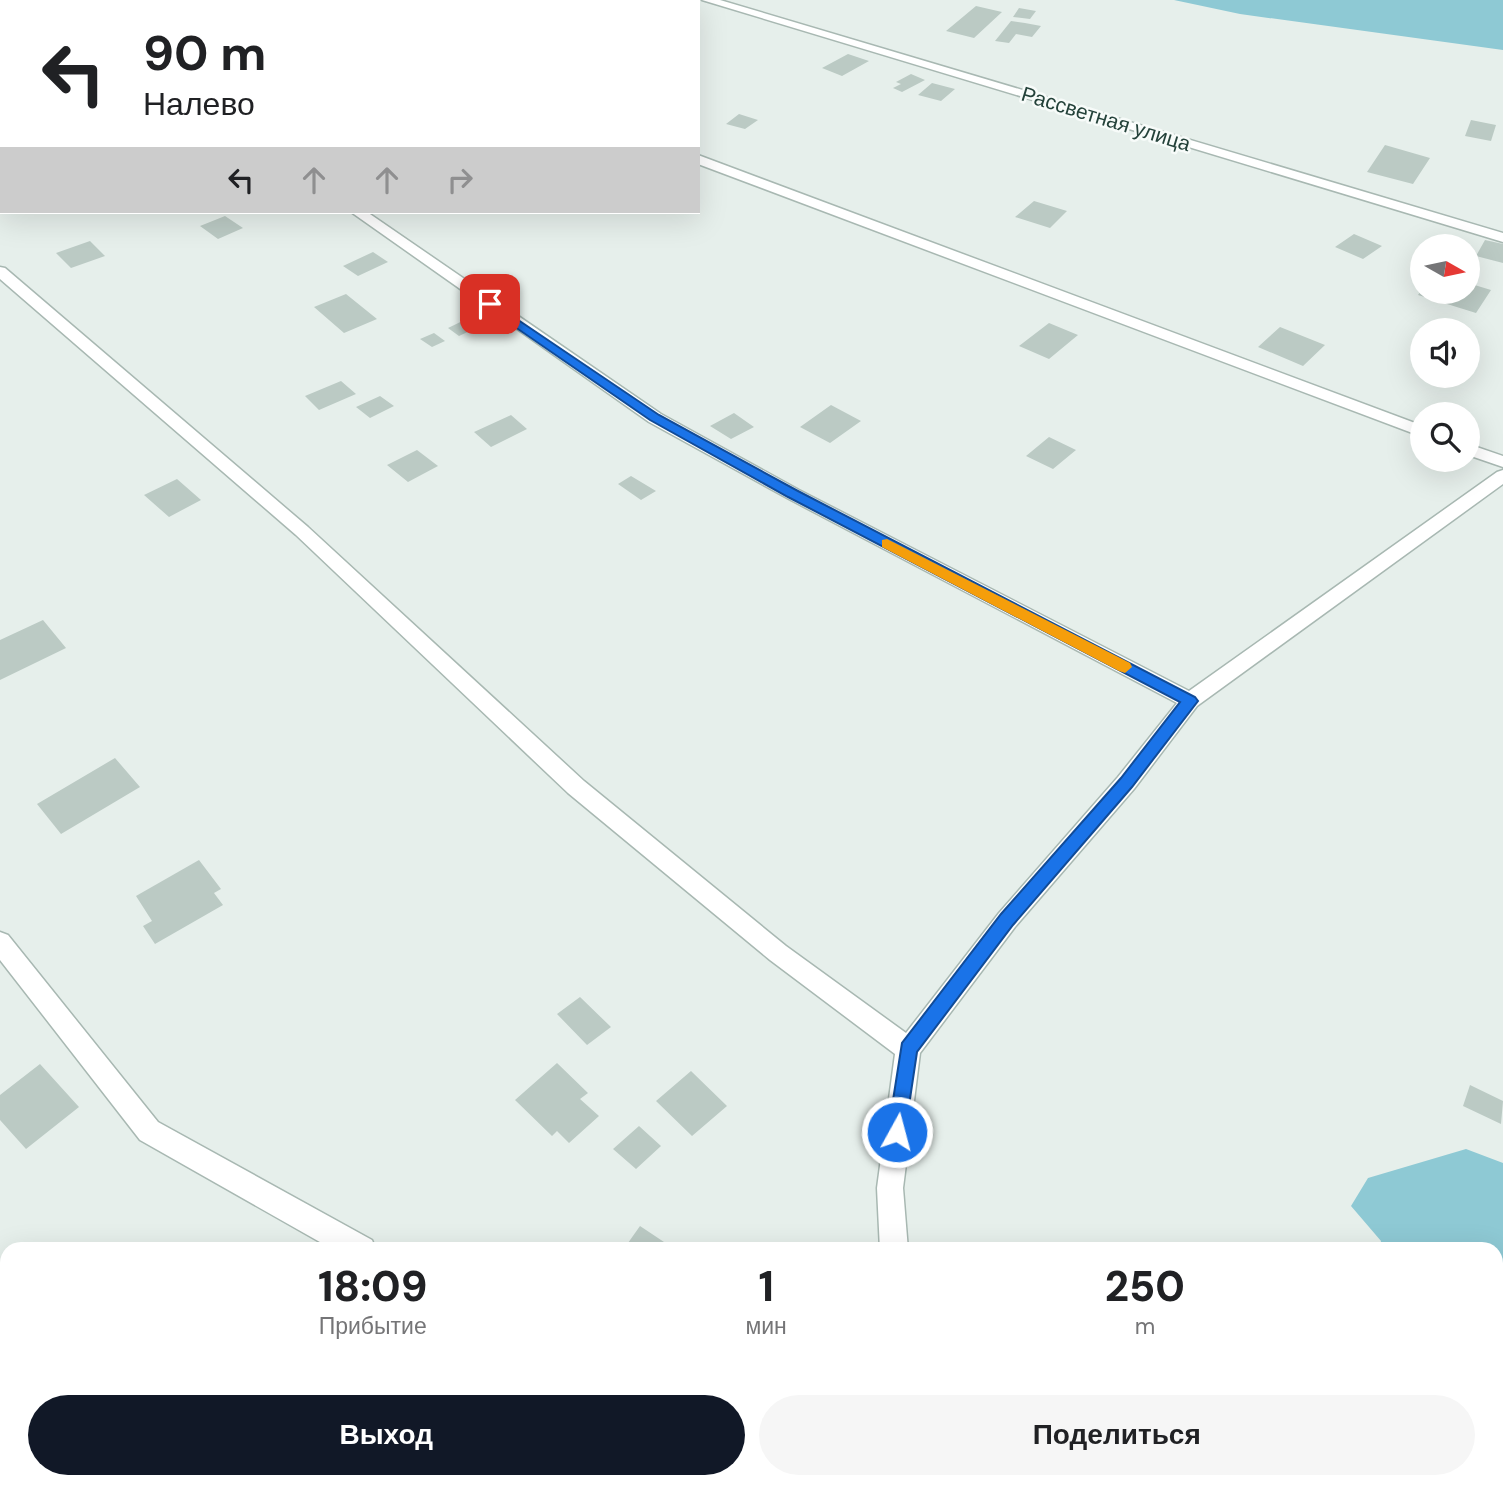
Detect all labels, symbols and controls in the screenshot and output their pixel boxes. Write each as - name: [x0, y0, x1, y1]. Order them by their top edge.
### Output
- text: 90 m: [143, 21, 266, 85]
- icon: left: [28, 28, 119, 119]
- street label: Рассветная улица: [1018, 80, 1194, 158]
- text: Налево: [143, 83, 255, 125]
- icon: left: [222, 161, 260, 199]
- icon: ahead: [295, 161, 333, 199]
- icon: ahead: [368, 161, 406, 199]
- icon: right: [441, 161, 479, 199]
- north arrow: [1410, 234, 1480, 304]
- map controls: [1410, 234, 1480, 472]
- pin: [460, 274, 520, 334]
- icon: arrive: [471, 285, 509, 323]
- button: sound: [1410, 318, 1480, 388]
- button: search: [1410, 402, 1480, 472]
- position arrow: [860, 1095, 934, 1169]
- text: 18:09: [318, 1259, 427, 1314]
- text: 1: [758, 1259, 774, 1314]
- text: 250: [1105, 1259, 1185, 1314]
- text: Прибытие: [319, 1311, 427, 1341]
- text: мин: [745, 1311, 787, 1341]
- text: m: [1135, 1311, 1155, 1341]
- button: Выход: [28, 1395, 745, 1475]
- button: Поделиться: [759, 1395, 1475, 1475]

